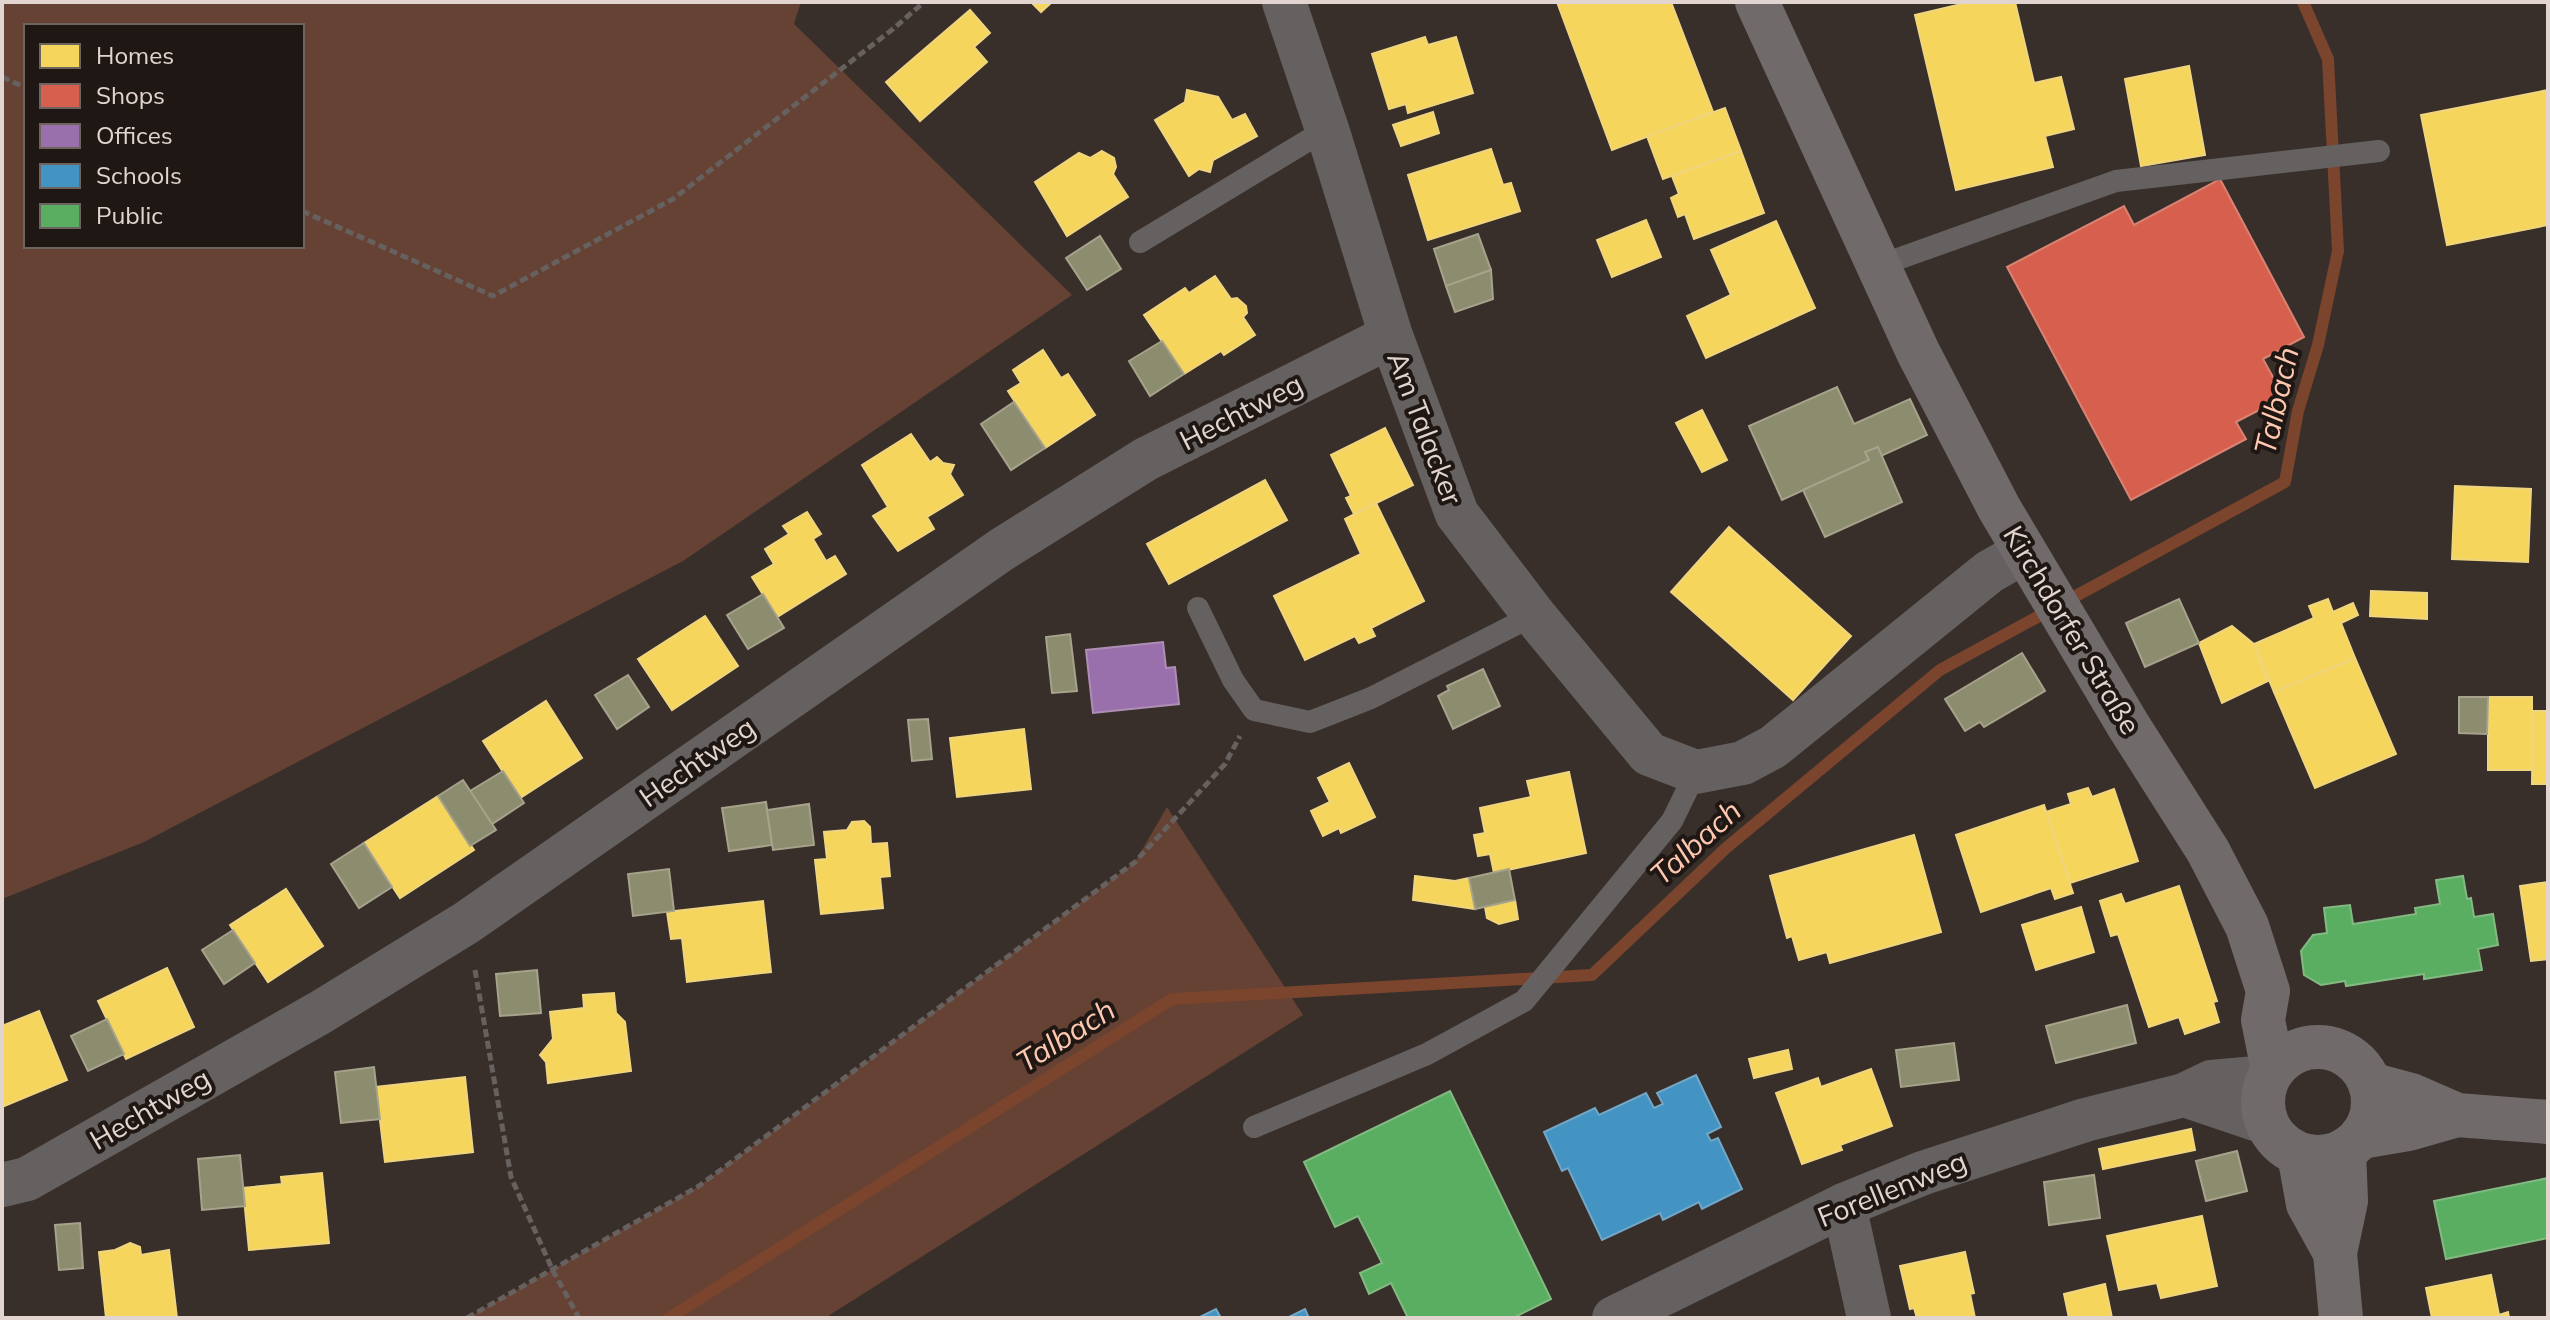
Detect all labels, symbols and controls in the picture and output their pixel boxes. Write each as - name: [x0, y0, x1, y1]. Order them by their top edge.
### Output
- legend: [24, 24, 304, 248]
- text: Homes: [96, 40, 174, 70]
- text: Shops: [96, 80, 165, 110]
- text: Offices: [96, 120, 173, 150]
- text: Schools: [96, 160, 182, 190]
- text: Public: [96, 200, 163, 230]
- water label: Talbach: [2245, 343, 2307, 458]
- street label: Am Talacker: [1380, 346, 1471, 510]
- street label: Hechtweg: [1173, 366, 1308, 457]
- street label: Kirchdorfer Straße: [1996, 519, 2148, 740]
- street label: Hechtweg: [632, 709, 761, 814]
- water label: Talbach: [1642, 792, 1749, 893]
- water label: Talbach: [1009, 990, 1122, 1080]
- street label: Hechtweg: [83, 1060, 216, 1157]
- street label: Forellenweg: [1812, 1143, 1971, 1234]

